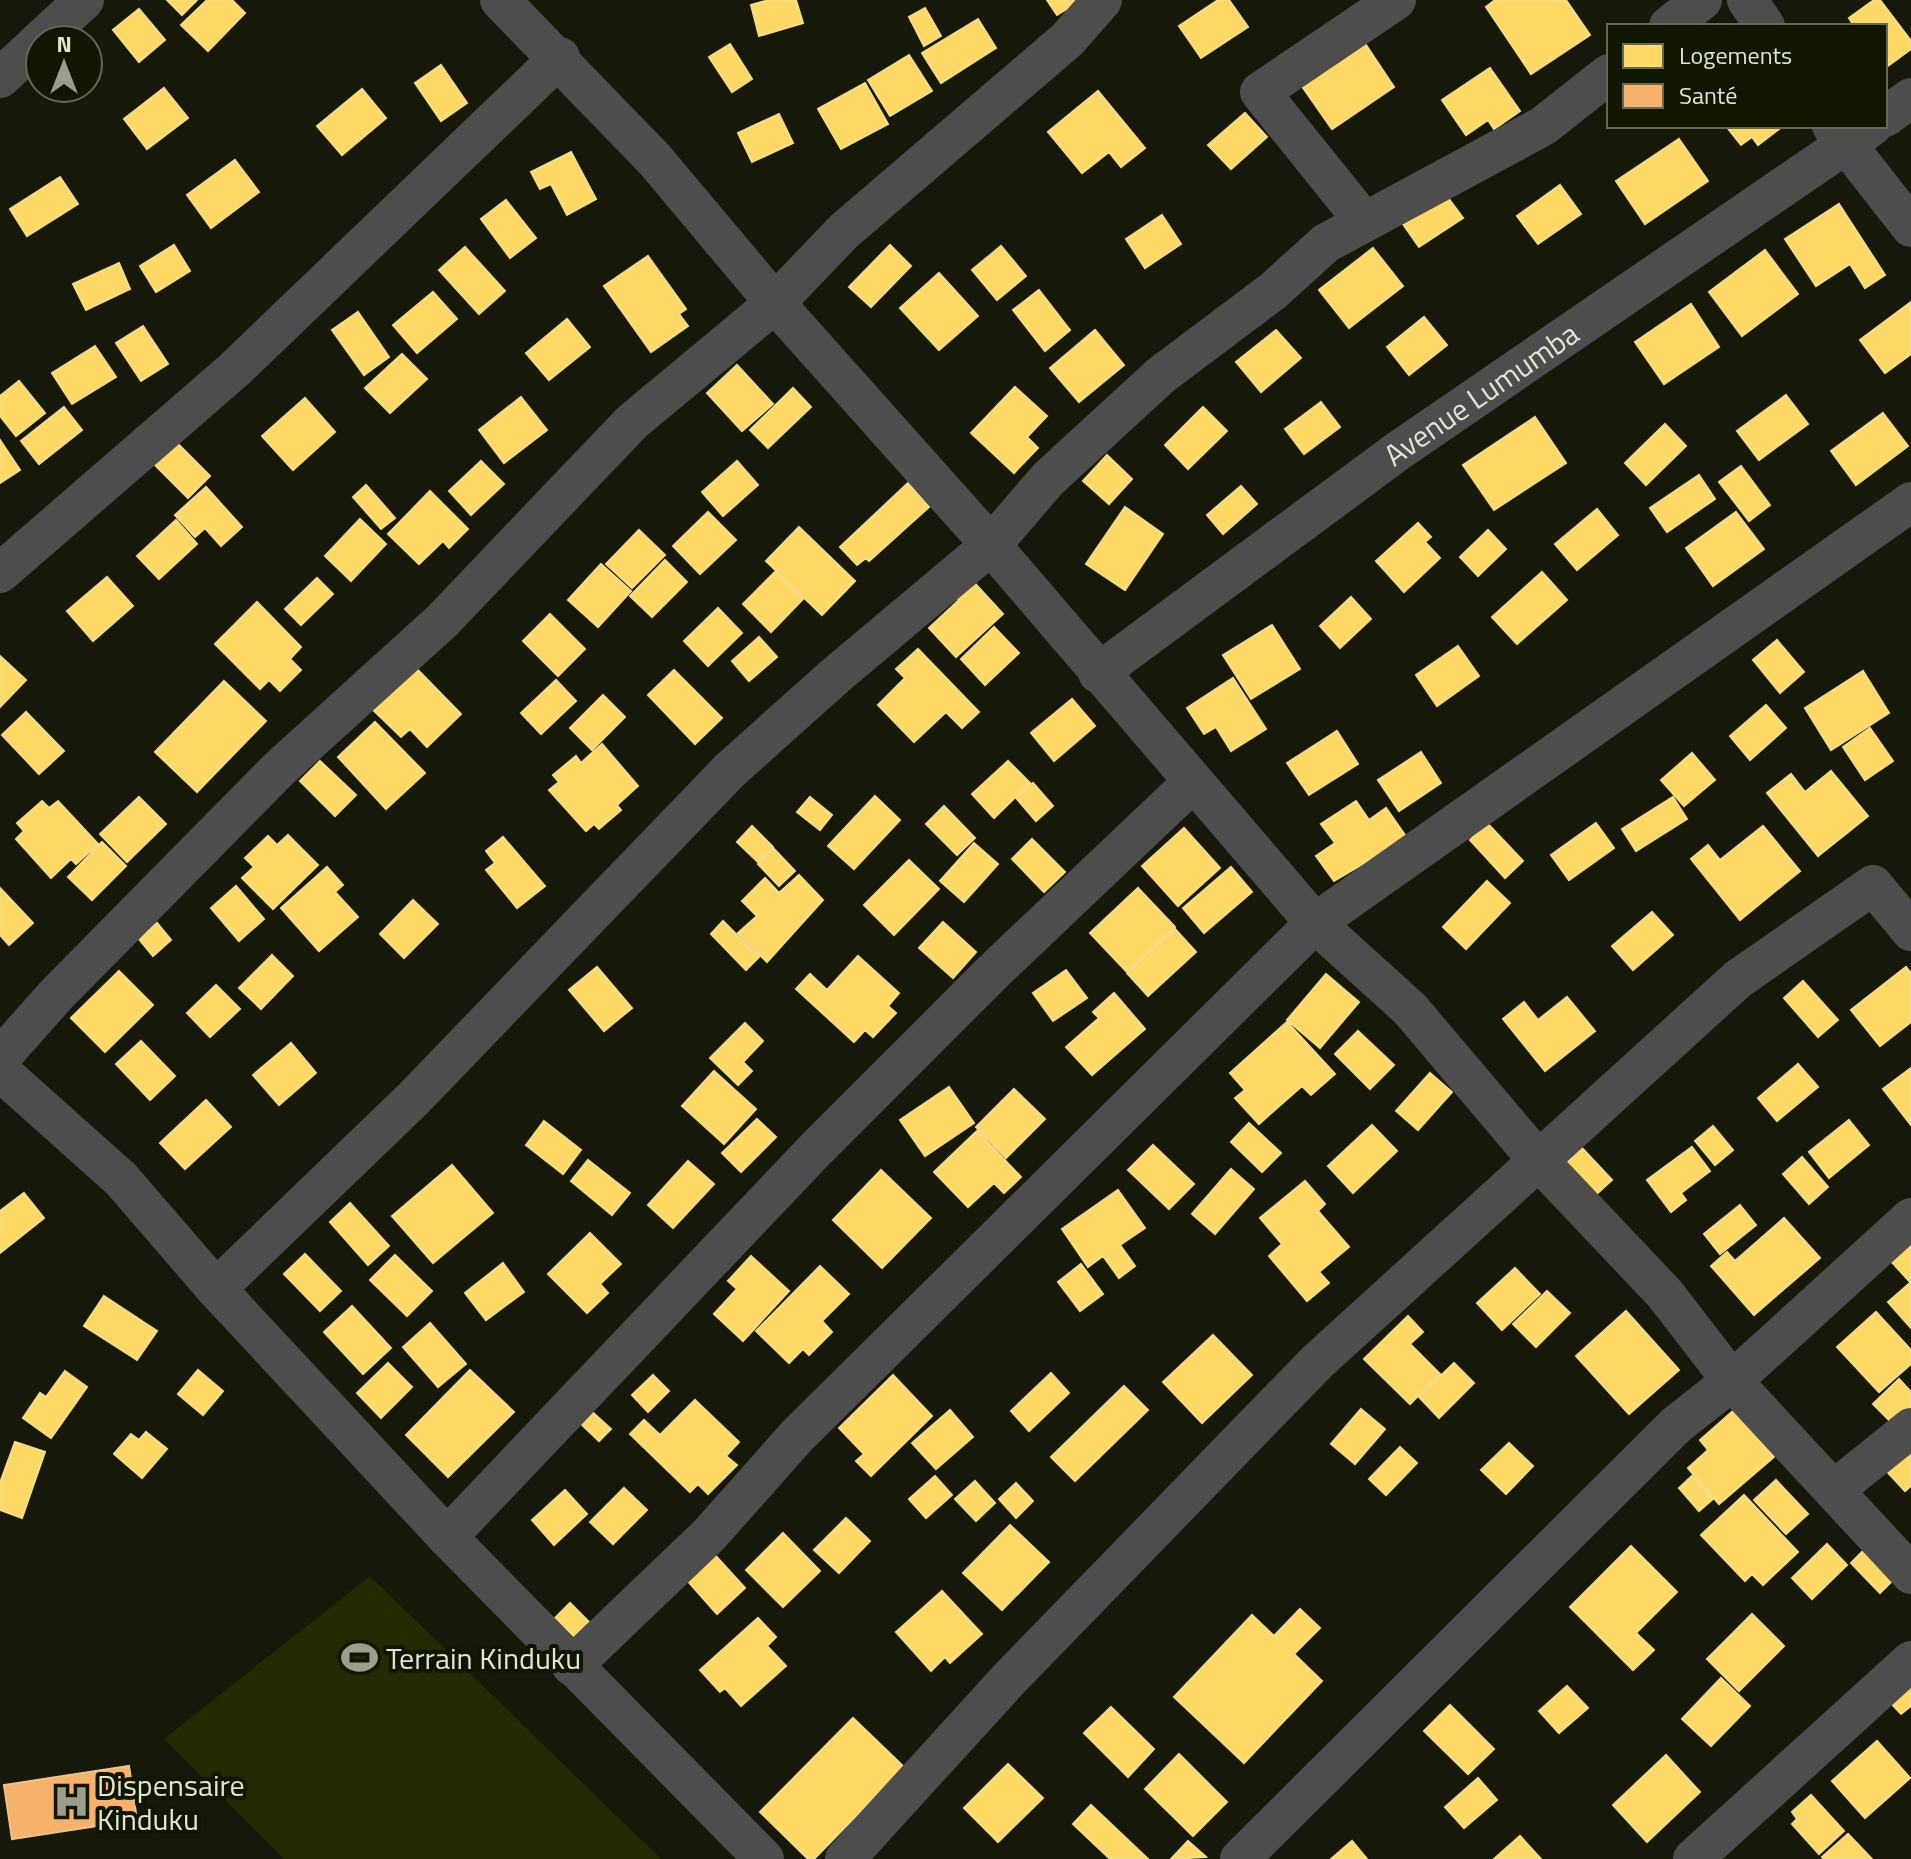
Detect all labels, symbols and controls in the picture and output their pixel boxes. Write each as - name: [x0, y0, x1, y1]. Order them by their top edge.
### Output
- north arrow: [24, 24, 104, 104]
- legend: [1607, 24, 1887, 128]
- text: N: [56, 27, 72, 61]
- text: Logements: [1679, 37, 1792, 73]
- text: Santé: [1679, 77, 1737, 113]
- street label: Avenue Lumumba: [1374, 311, 1588, 477]
- place label: Terrain Kinduku: [386, 1635, 581, 1681]
- sports icon: Terrain Kinduku: [341, 1639, 379, 1677]
- place label: Dispensaire Kinduku: [97, 1762, 245, 1842]
- hospital icon: Dispensaire Kinduku: [52, 1783, 90, 1821]

